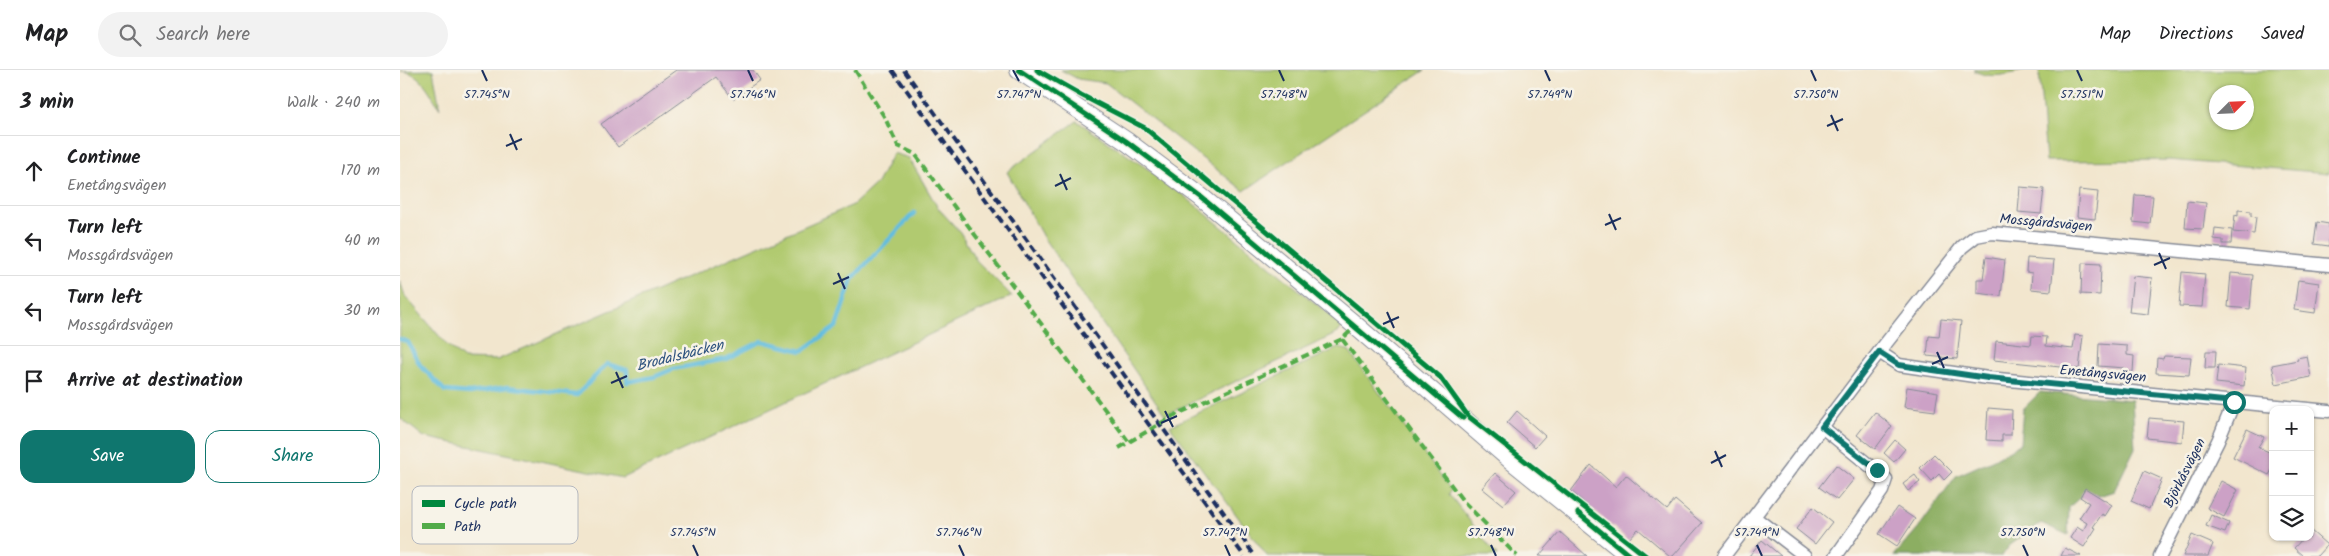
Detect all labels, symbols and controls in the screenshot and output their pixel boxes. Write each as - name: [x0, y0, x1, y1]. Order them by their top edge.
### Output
- search box: [98, 12, 448, 57]
- text: Map: [25, 15, 68, 54]
- text: Search here: [156, 20, 250, 50]
- text: Map: [2099, 20, 2131, 49]
- text: Directions: [2159, 20, 2233, 49]
- text: Saved: [2261, 20, 2304, 49]
- icon: search: [116, 21, 144, 49]
- text: 57.745°N: [464, 85, 510, 104]
- text: 57.746°N: [730, 85, 776, 104]
- text: 57.747°N: [997, 85, 1041, 104]
- text: 57.748°N: [1261, 85, 1307, 104]
- text: 57.749°N: [1527, 85, 1573, 104]
- text: 57.750°N: [1794, 85, 1839, 104]
- text: 57.751°N: [2061, 85, 2103, 104]
- north arrow: [2209, 85, 2254, 130]
- text: 3 min: [20, 86, 74, 119]
- text: Walk · 240 m: [287, 90, 380, 115]
- text: Continue: [67, 143, 140, 173]
- icon: ahead: [20, 157, 48, 185]
- text: 170 m: [340, 158, 380, 183]
- text: Enetångsvägen: [67, 173, 166, 198]
- street label: Mossgårdsvägen: [1999, 208, 2093, 238]
- text: Turn left: [67, 213, 142, 243]
- icon: left: [20, 227, 48, 255]
- text: 40 m: [344, 228, 380, 253]
- text: Mossgårdsvägen: [67, 243, 173, 268]
- text: Turn left: [67, 283, 142, 313]
- icon: left: [20, 297, 48, 325]
- text: 30 m: [344, 298, 380, 323]
- text: Mossgårdsvägen: [67, 313, 173, 338]
- water label: Brodalsbäcken: [634, 333, 727, 378]
- street label: Enetångsvägen: [2059, 359, 2147, 389]
- text: Arrive at destination: [67, 366, 243, 396]
- icon: arrive: [20, 367, 48, 395]
- route start: [2223, 391, 2246, 414]
- map controls: [2269, 406, 2314, 541]
- button: +: [2269, 406, 2314, 451]
- button: Save: [20, 430, 195, 483]
- button: Share: [205, 430, 380, 483]
- street label: Björkåsvägen: [2158, 434, 2212, 512]
- button: −: [2269, 451, 2314, 496]
- route end: [1866, 459, 1889, 482]
- legend: [412, 486, 578, 544]
- text: Cycle path: [454, 493, 517, 515]
- button: layers: [2269, 496, 2314, 541]
- text: Path: [454, 516, 481, 538]
- text: 57.745°N: [670, 523, 716, 542]
- text: 57.746°N: [936, 523, 982, 542]
- text: 57.747°N: [1203, 523, 1247, 542]
- text: 57.748°N: [1468, 523, 1514, 542]
- text: 57.749°N: [1734, 523, 1780, 542]
- text: 57.750°N: [2001, 523, 2046, 542]

